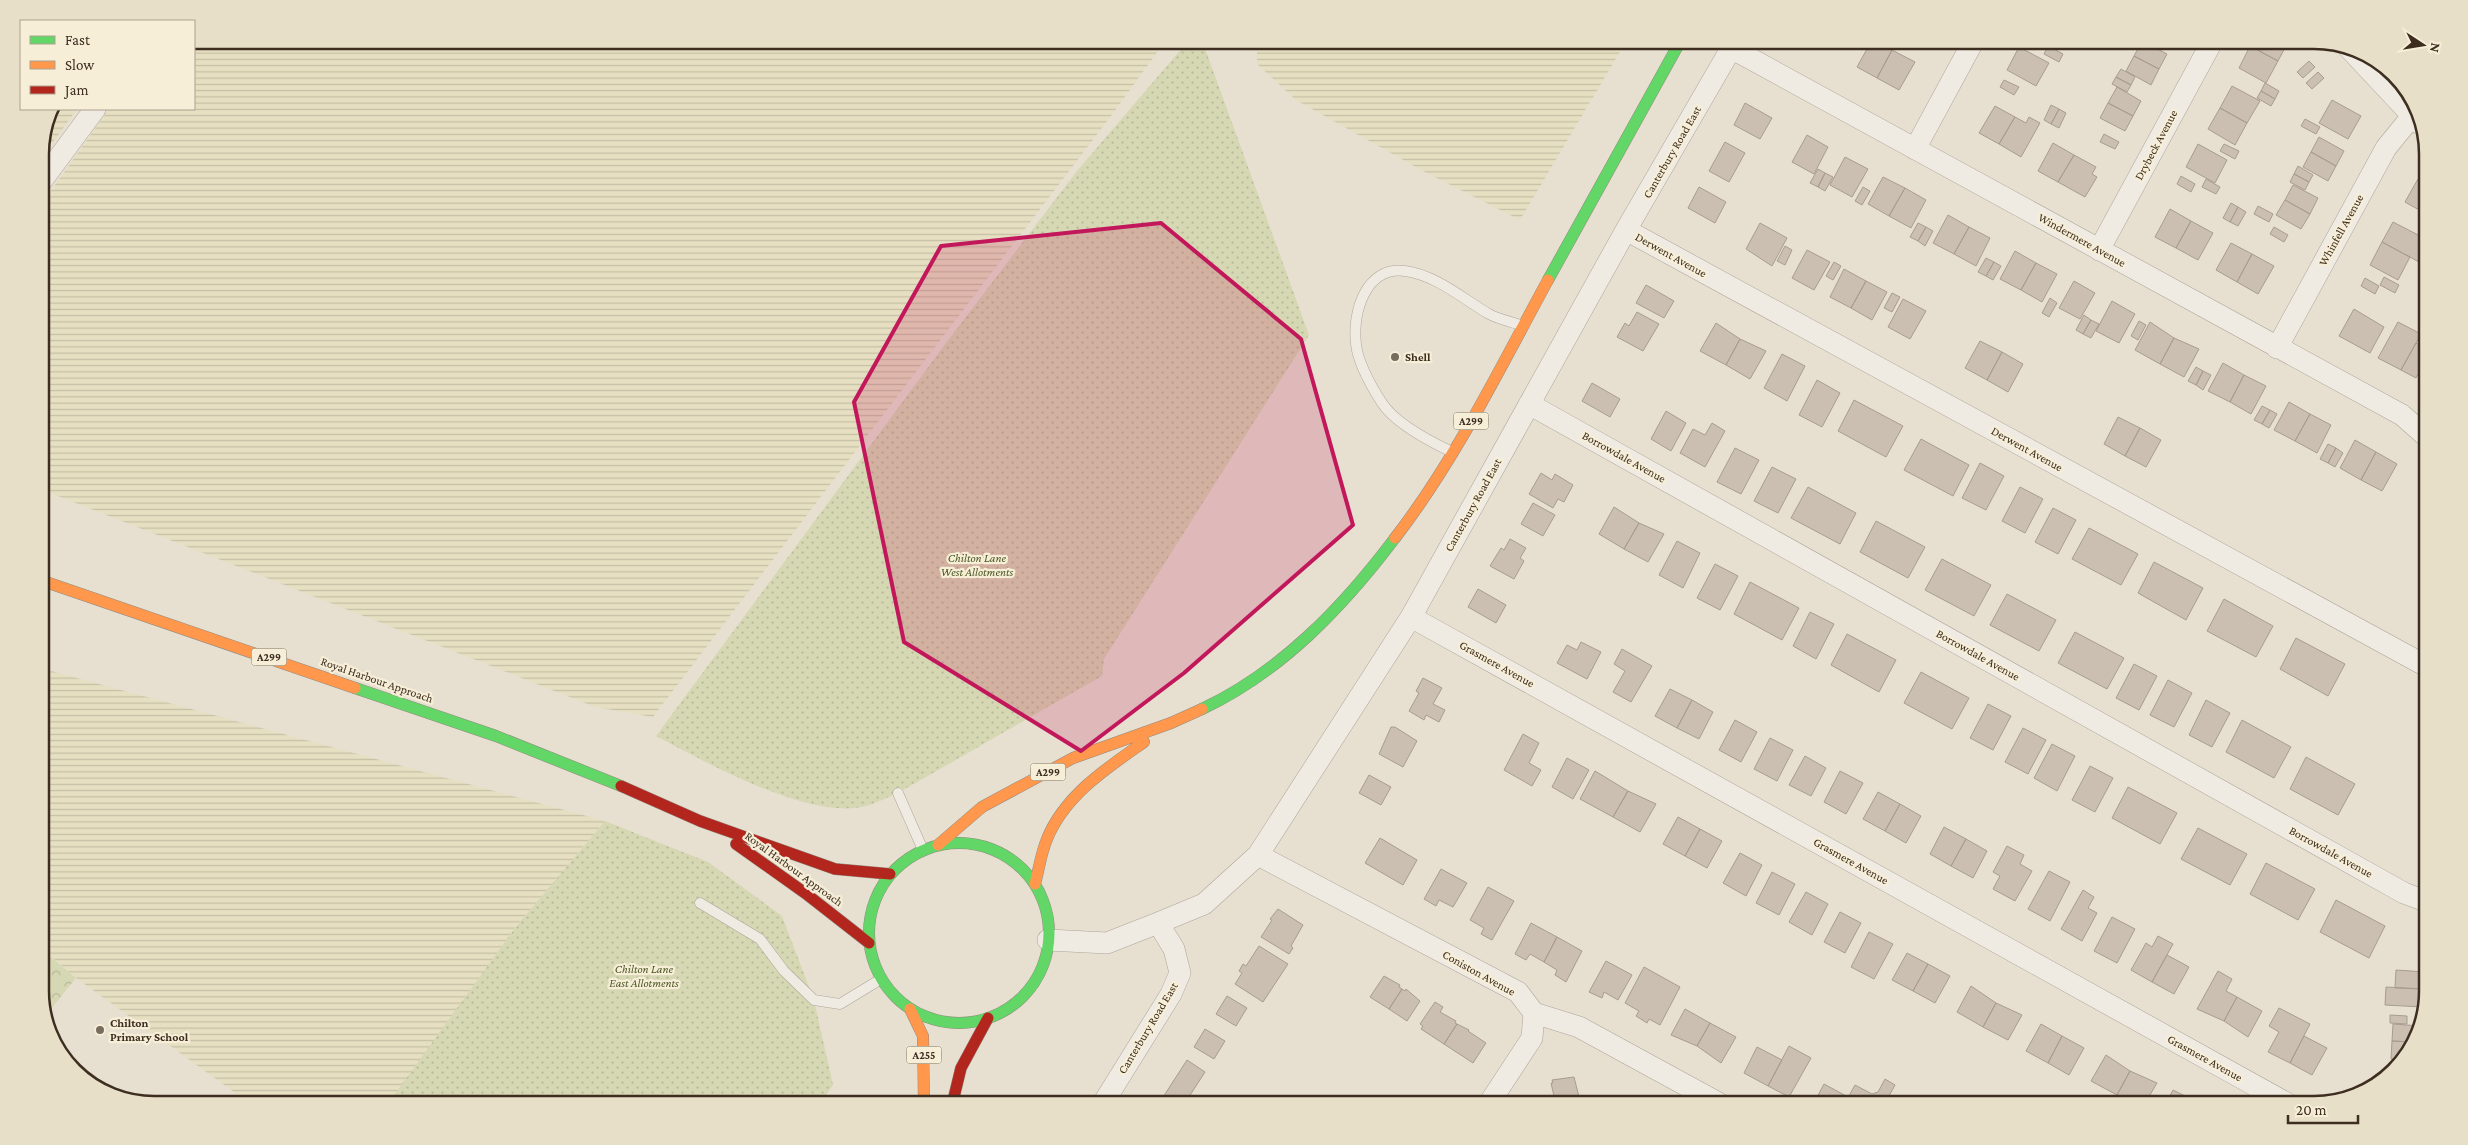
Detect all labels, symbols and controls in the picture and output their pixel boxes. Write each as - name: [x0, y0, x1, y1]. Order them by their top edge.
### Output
- legend: [20, 20, 195, 110]
- north arrow: [2398, 20, 2448, 70]
- text: Fast: [65, 32, 91, 48]
- text: N: [2427, 41, 2445, 54]
- text: Slow: [65, 57, 95, 73]
- text: Jam: [63, 82, 88, 99]
- street label: Canterbury Road East: [1640, 102, 1705, 201]
- street label: Drybeck Avenue: [2132, 108, 2180, 182]
- street label: Whinfell Avenue: [2316, 192, 2366, 268]
- street label: Windermere Avenue: [2036, 210, 2128, 270]
- street label: Derwent Avenue: [1633, 230, 1709, 280]
- place label: Shell: [1405, 350, 1431, 364]
- marker: Shell: [1389, 351, 1401, 363]
- road number: A299: [1454, 412, 1488, 430]
- street label: Derwent Avenue: [1989, 424, 2065, 474]
- street label: Borrowdale Avenue: [1580, 428, 1668, 486]
- street label: Canterbury Road East: [1442, 455, 1505, 554]
- park label: Chilton Lane West Allotments: [941, 551, 1014, 579]
- street label: Borrowdale Avenue: [1934, 626, 2022, 684]
- street label: Grasmere Avenue: [1457, 638, 1537, 690]
- road number: A299: [252, 649, 286, 666]
- street label: Royal Harbour Approach: [319, 654, 435, 706]
- road number: A299: [1030, 764, 1066, 780]
- street label: Borrowdale Avenue: [2287, 823, 2375, 881]
- street label: Royal Harbour Approach: [742, 829, 846, 910]
- street label: Grasmere Avenue: [1811, 835, 1891, 887]
- street label: Coniston Avenue: [1440, 947, 1518, 999]
- park label: Chilton Lane East Allotments: [609, 962, 679, 990]
- street label: Canterbury Road East: [1115, 979, 1181, 1076]
- place label: Chilton Primary School: [110, 1016, 189, 1044]
- marker: Chilton Primary School: [94, 1024, 106, 1036]
- street label: Grasmere Avenue: [2165, 1032, 2245, 1084]
- road number: A255: [906, 1046, 942, 1064]
- scale bar: [2288, 1092, 2358, 1124]
- text: 20 m: [2296, 1102, 2327, 1118]

